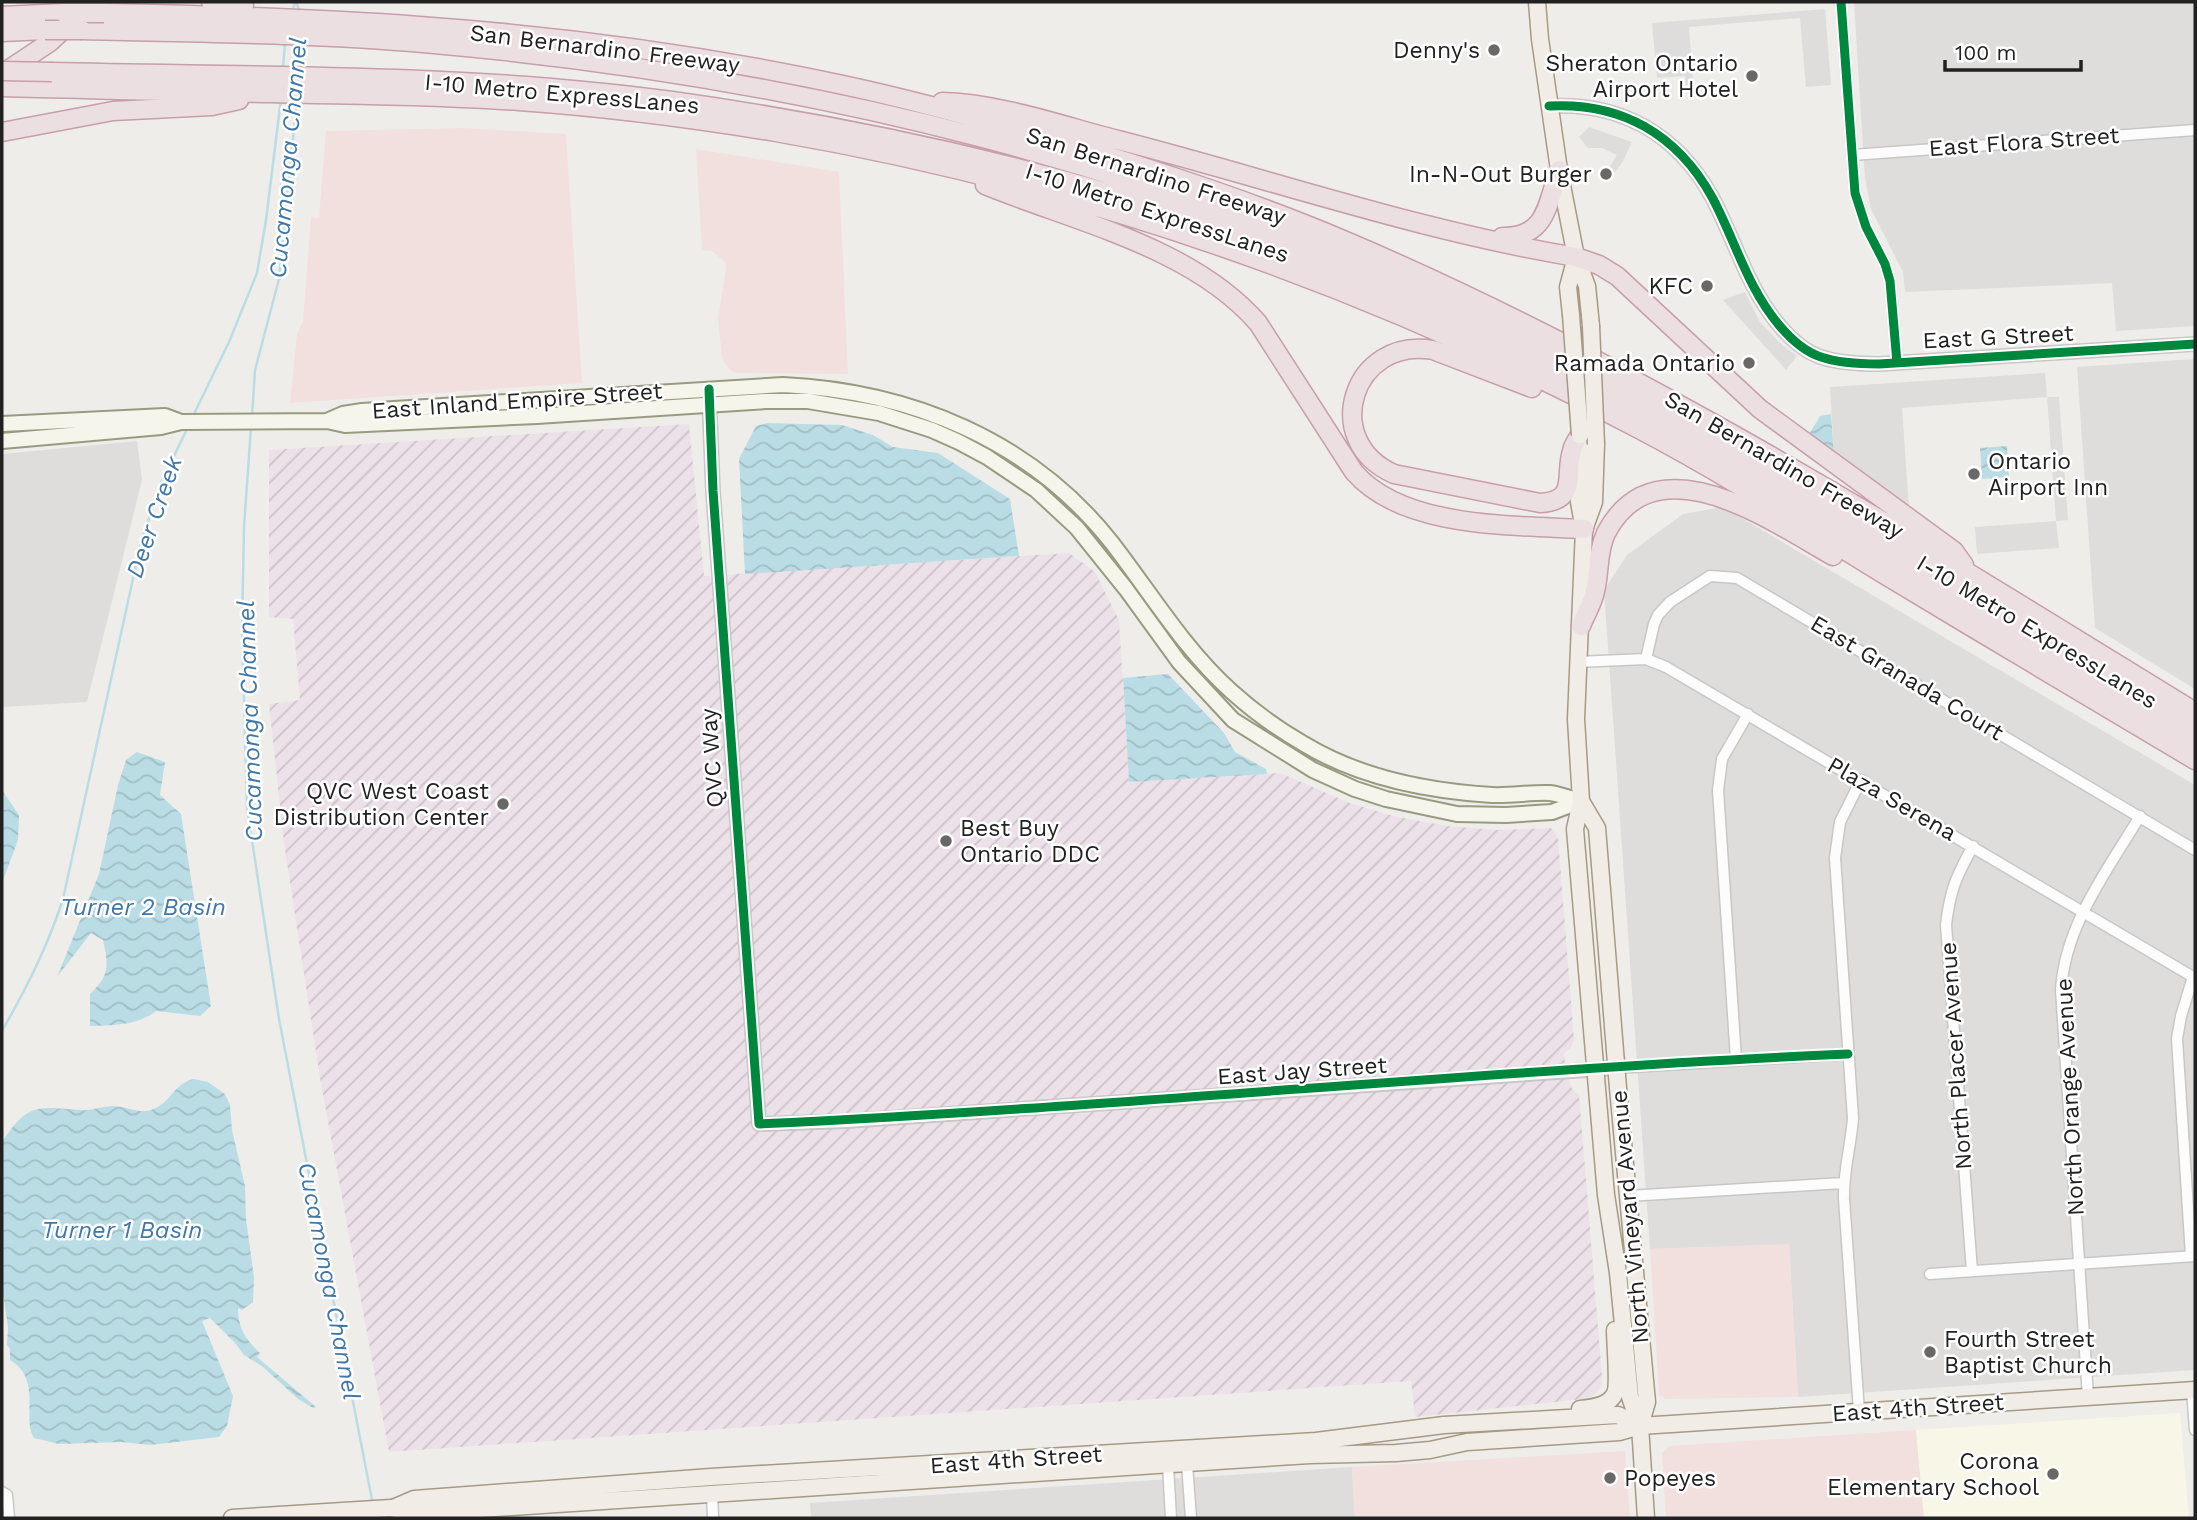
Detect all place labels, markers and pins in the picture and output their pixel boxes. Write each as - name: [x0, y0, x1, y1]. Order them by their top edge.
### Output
- place label: Denny's: [1393, 37, 1480, 64]
- marker: Denny's: [1486, 42, 1502, 58]
- place label: Sheraton Ontario Airport Hotel: [1545, 50, 1738, 103]
- marker: Sheraton Ontario Airport Hotel: [1744, 68, 1760, 84]
- place label: In-N-Out Burger: [1409, 161, 1592, 188]
- marker: In-N-Out Burger: [1598, 166, 1614, 182]
- place label: KFC: [1648, 273, 1693, 300]
- marker: KFC: [1699, 278, 1715, 294]
- place label: Ramada Ontario: [1554, 350, 1735, 377]
- marker: Ramada Ontario: [1741, 355, 1757, 371]
- place label: Ontario Airport Inn: [1988, 448, 2108, 501]
- marker: Ontario Airport Inn: [1966, 466, 1982, 482]
- place label: QVC West Coast Distribution Center: [273, 778, 489, 831]
- marker: QVC West Coast Distribution Center: [495, 796, 511, 812]
- place label: Best Buy Ontario DDC: [960, 815, 1100, 868]
- marker: Best Buy Ontario DDC: [938, 833, 954, 849]
- place label: Fourth Street Baptist Church: [1944, 1326, 2112, 1379]
- marker: Fourth Street Baptist Church: [1922, 1344, 1938, 1360]
- place label: Corona Elementary School: [1827, 1448, 2039, 1501]
- place label: Popeyes: [1624, 1465, 1716, 1492]
- marker: Corona Elementary School: [2045, 1466, 2061, 1482]
- marker: Popeyes: [1602, 1470, 1618, 1486]

